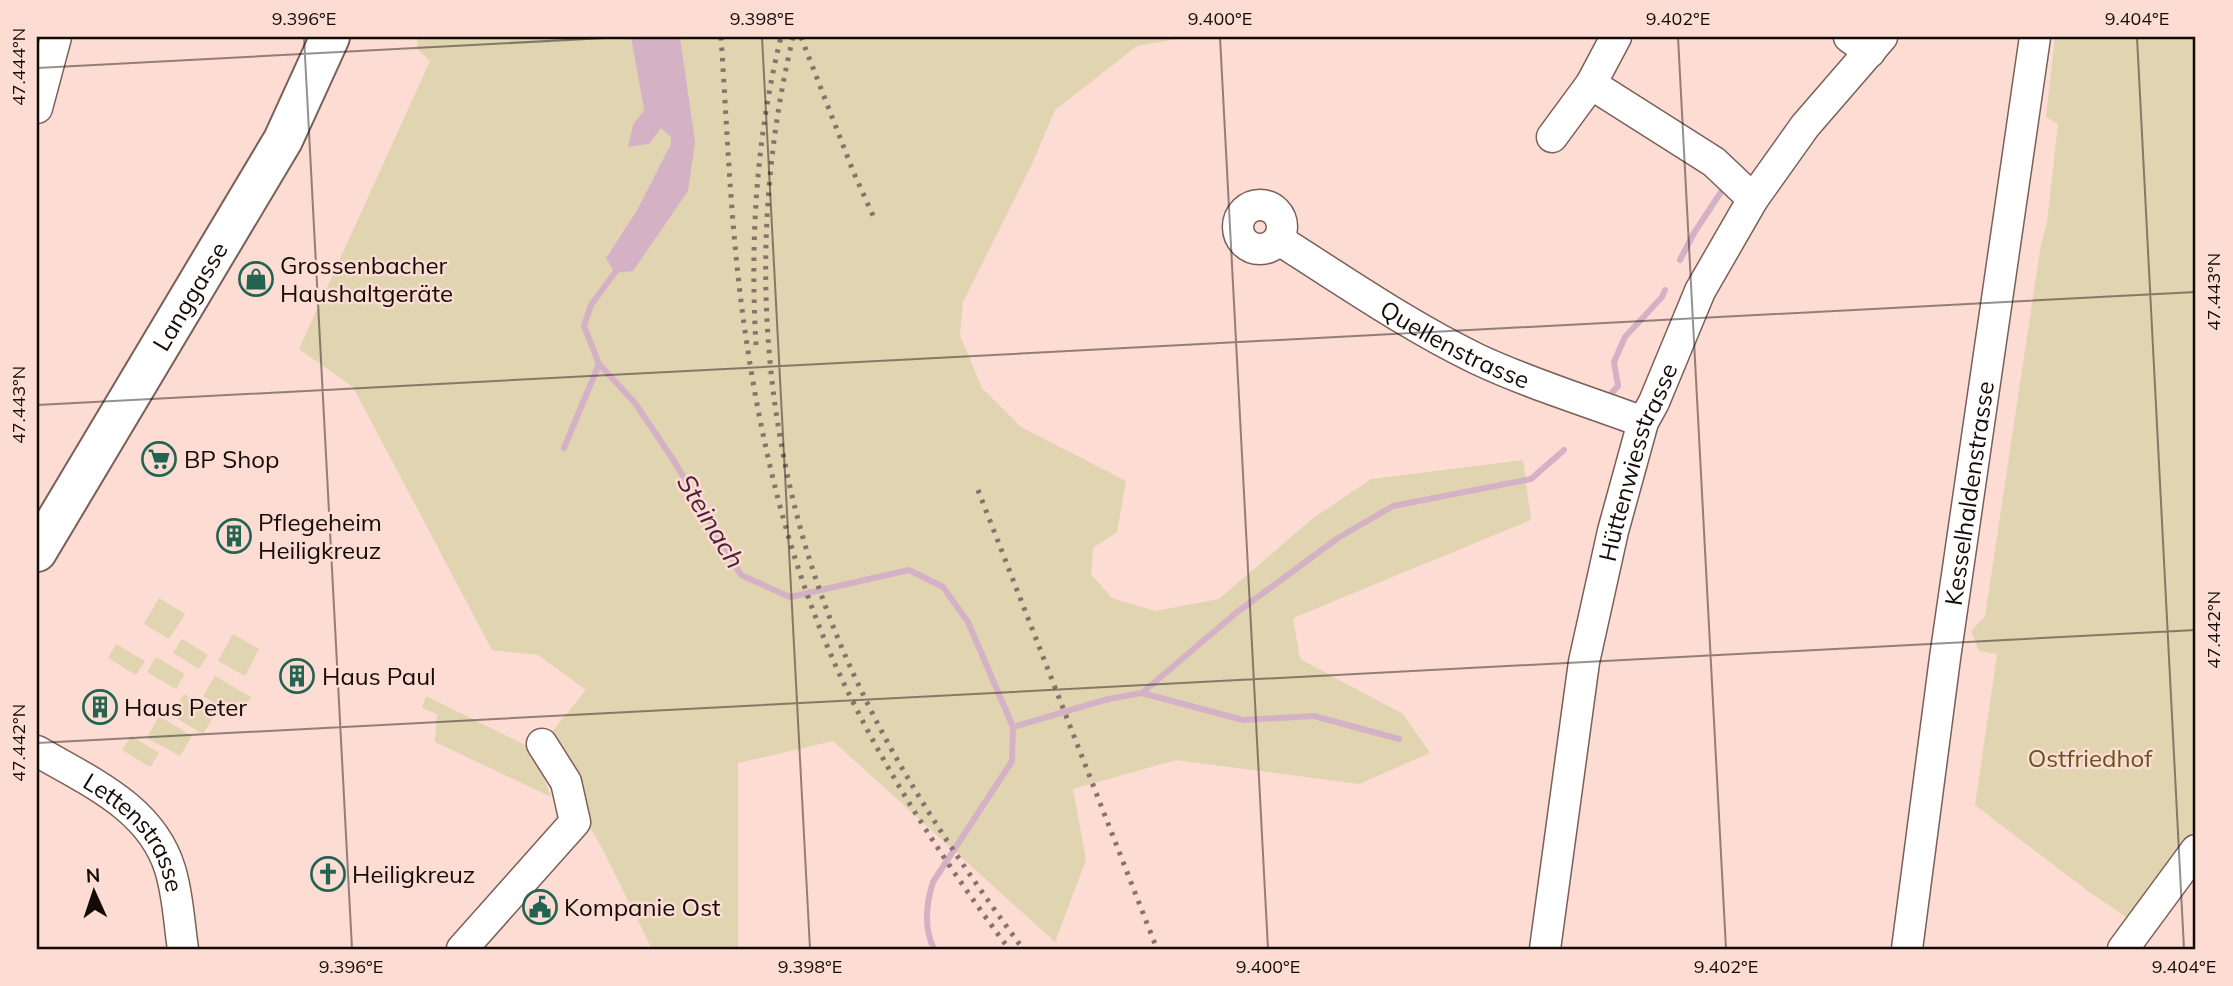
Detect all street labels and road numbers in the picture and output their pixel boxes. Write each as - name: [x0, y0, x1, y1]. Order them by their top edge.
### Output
- street label: Langgasse: [146, 236, 234, 356]
- street label: Quellenstrasse: [1375, 293, 1534, 395]
- street label: Hüttenwiesstrasse: [1592, 358, 1684, 564]
- street label: Kesselhaldenstrasse: [1938, 379, 2000, 607]
- street label: Lettenstrasse: [78, 766, 190, 895]

